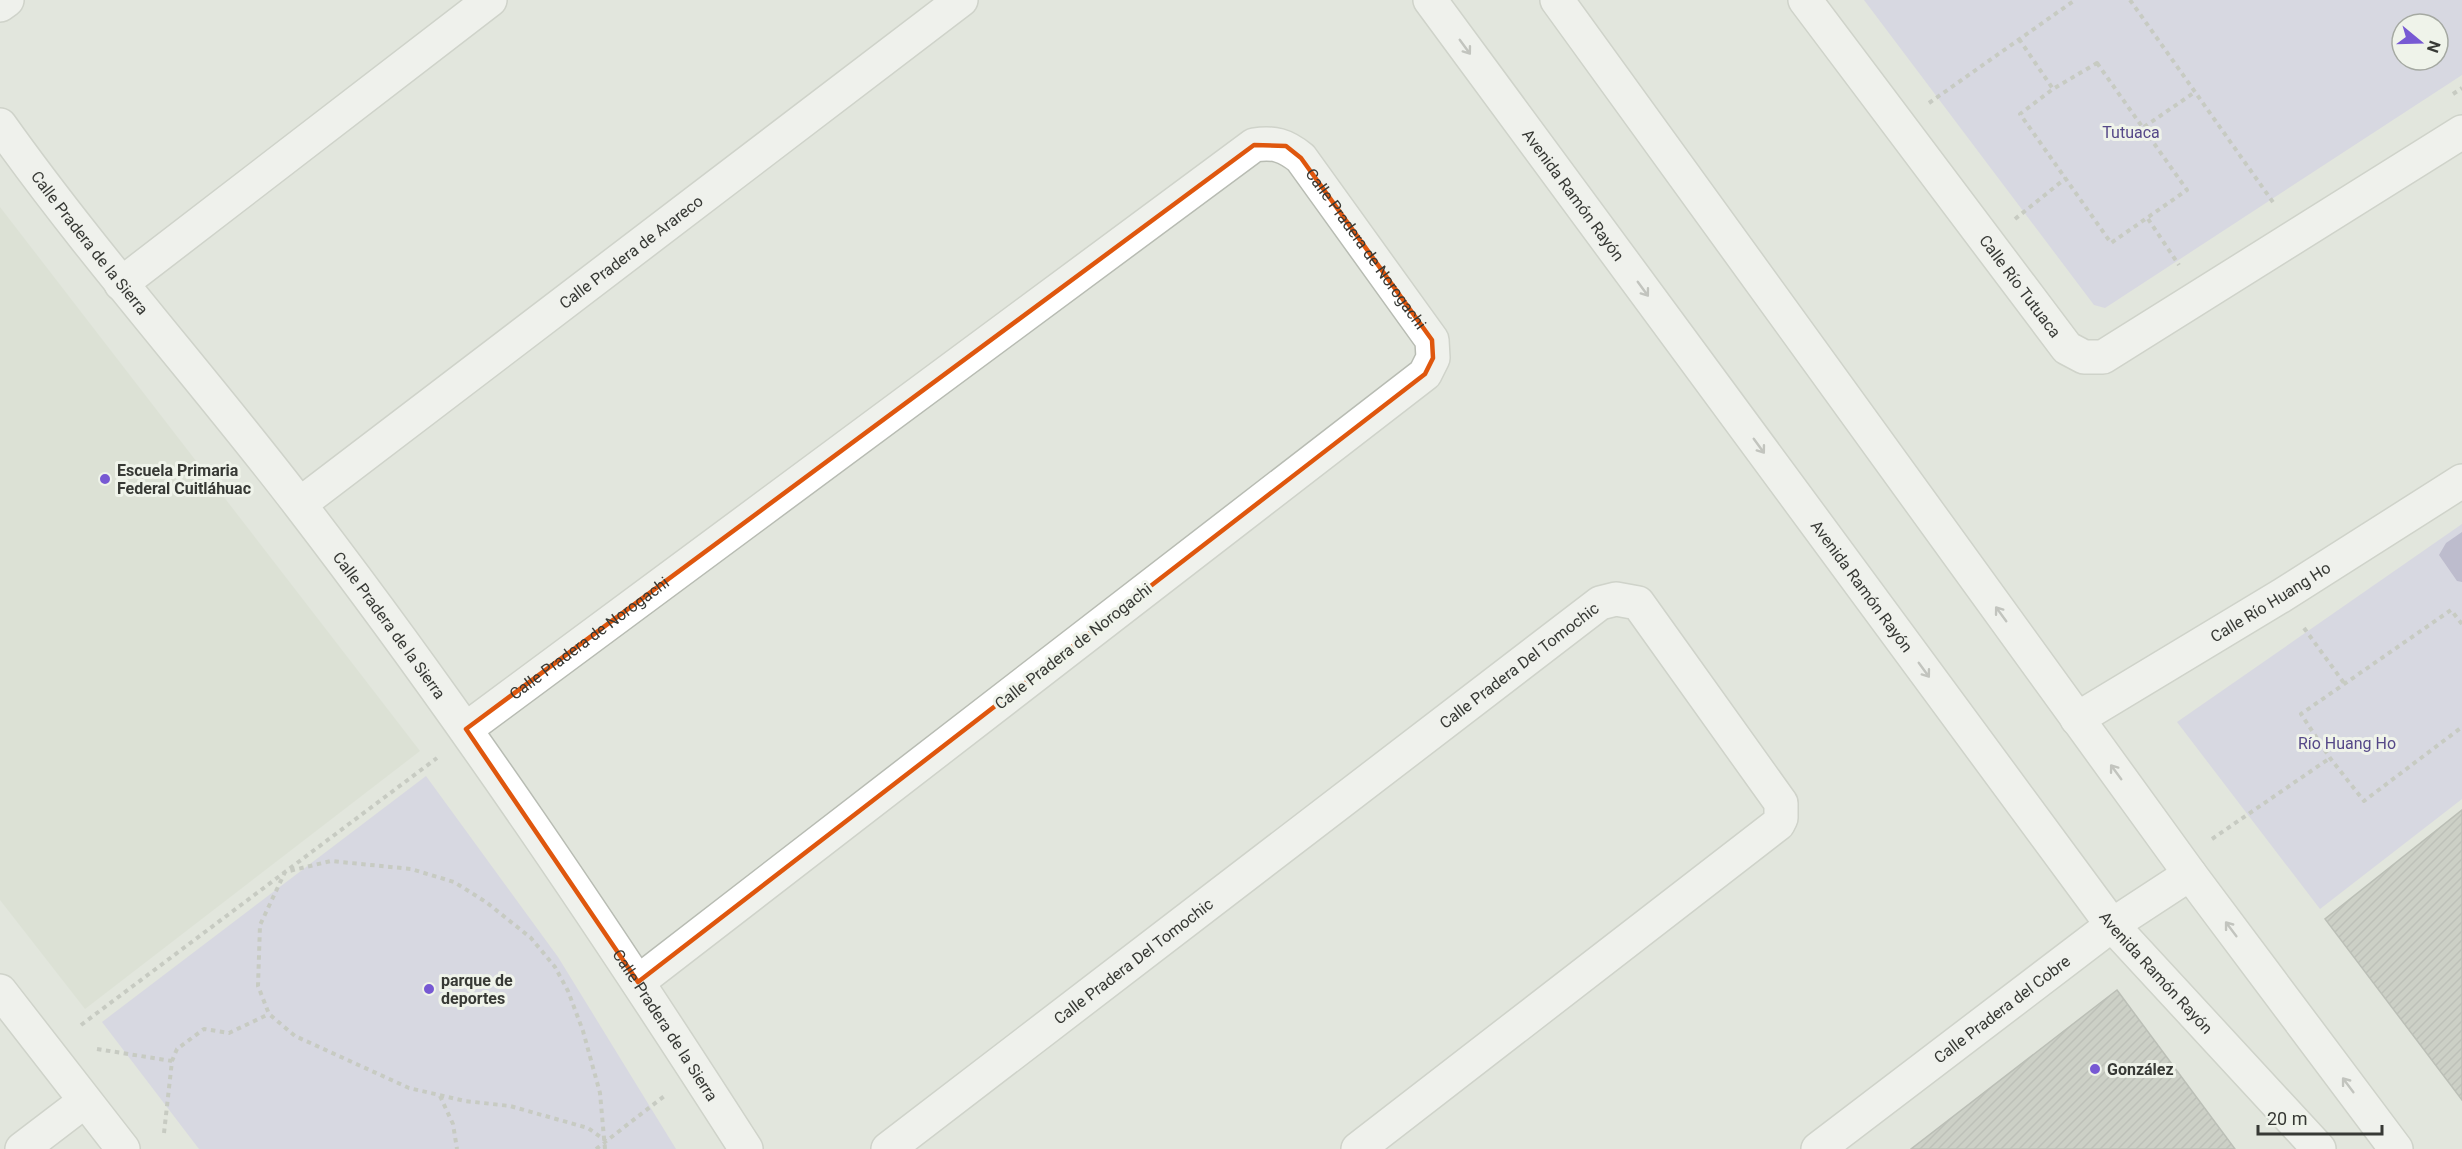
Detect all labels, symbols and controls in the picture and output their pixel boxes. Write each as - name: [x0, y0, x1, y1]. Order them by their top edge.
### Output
- north arrow: [2390, 12, 2450, 72]
- text: N: [2423, 38, 2445, 55]
- one-way arrow: [1459, 39, 1471, 55]
- park label: Tutuaca: [2102, 123, 2160, 142]
- street label: Avenida Ramón Rayón: [1518, 125, 1628, 265]
- street label: Calle Pradera de Norogachi: [1301, 165, 1430, 333]
- street label: Calle Pradera de la Sierra: [27, 167, 152, 319]
- street label: Calle Pradera de Arareco: [556, 191, 707, 313]
- street label: Calle Río Tutuaca: [1975, 231, 2065, 341]
- one-way arrow: [1637, 280, 1649, 296]
- one-way arrow: [1752, 437, 1765, 453]
- place label: Escuela Primaria Federal Cuitláhuac: [117, 461, 251, 498]
- marker: Escuela Primaria Federal Cuitláhuac: [98, 472, 112, 486]
- street label: Avenida Ramón Rayón: [1807, 517, 1916, 656]
- street label: Calle Pradera de la Sierra: [329, 548, 449, 703]
- street label: Calle Río Huang Ho: [2207, 558, 2334, 646]
- street label: Calle Pradera de Norogachi: [506, 573, 673, 704]
- street label: Calle Pradera de Norogachi: [991, 579, 1155, 714]
- street label: Calle Pradera Del Tomochic: [1436, 599, 1603, 733]
- one-way arrow: [1995, 607, 2008, 623]
- one-way arrow: [1918, 662, 1930, 678]
- park label: Río Huang Ho: [2298, 734, 2396, 753]
- one-way arrow: [2110, 765, 2122, 781]
- street label: Calle Pradera Del Tomochic: [1050, 894, 1217, 1028]
- street label: Avenida Ramón Rayón: [2095, 908, 2217, 1038]
- one-way arrow: [2225, 922, 2237, 938]
- street label: Calle Pradera de la Sierra: [608, 946, 722, 1105]
- street label: Calle Pradera del Cobre: [1930, 951, 2074, 1067]
- place label: parque de deportes: [441, 971, 513, 1008]
- marker: parque de deportes: [422, 982, 436, 996]
- place label: González: [2107, 1060, 2174, 1079]
- marker: González: [2088, 1062, 2102, 1076]
- one-way arrow: [2342, 1078, 2354, 1094]
- scale bar: [2258, 1098, 2382, 1136]
- text: 20 m: [2267, 1108, 2307, 1129]

